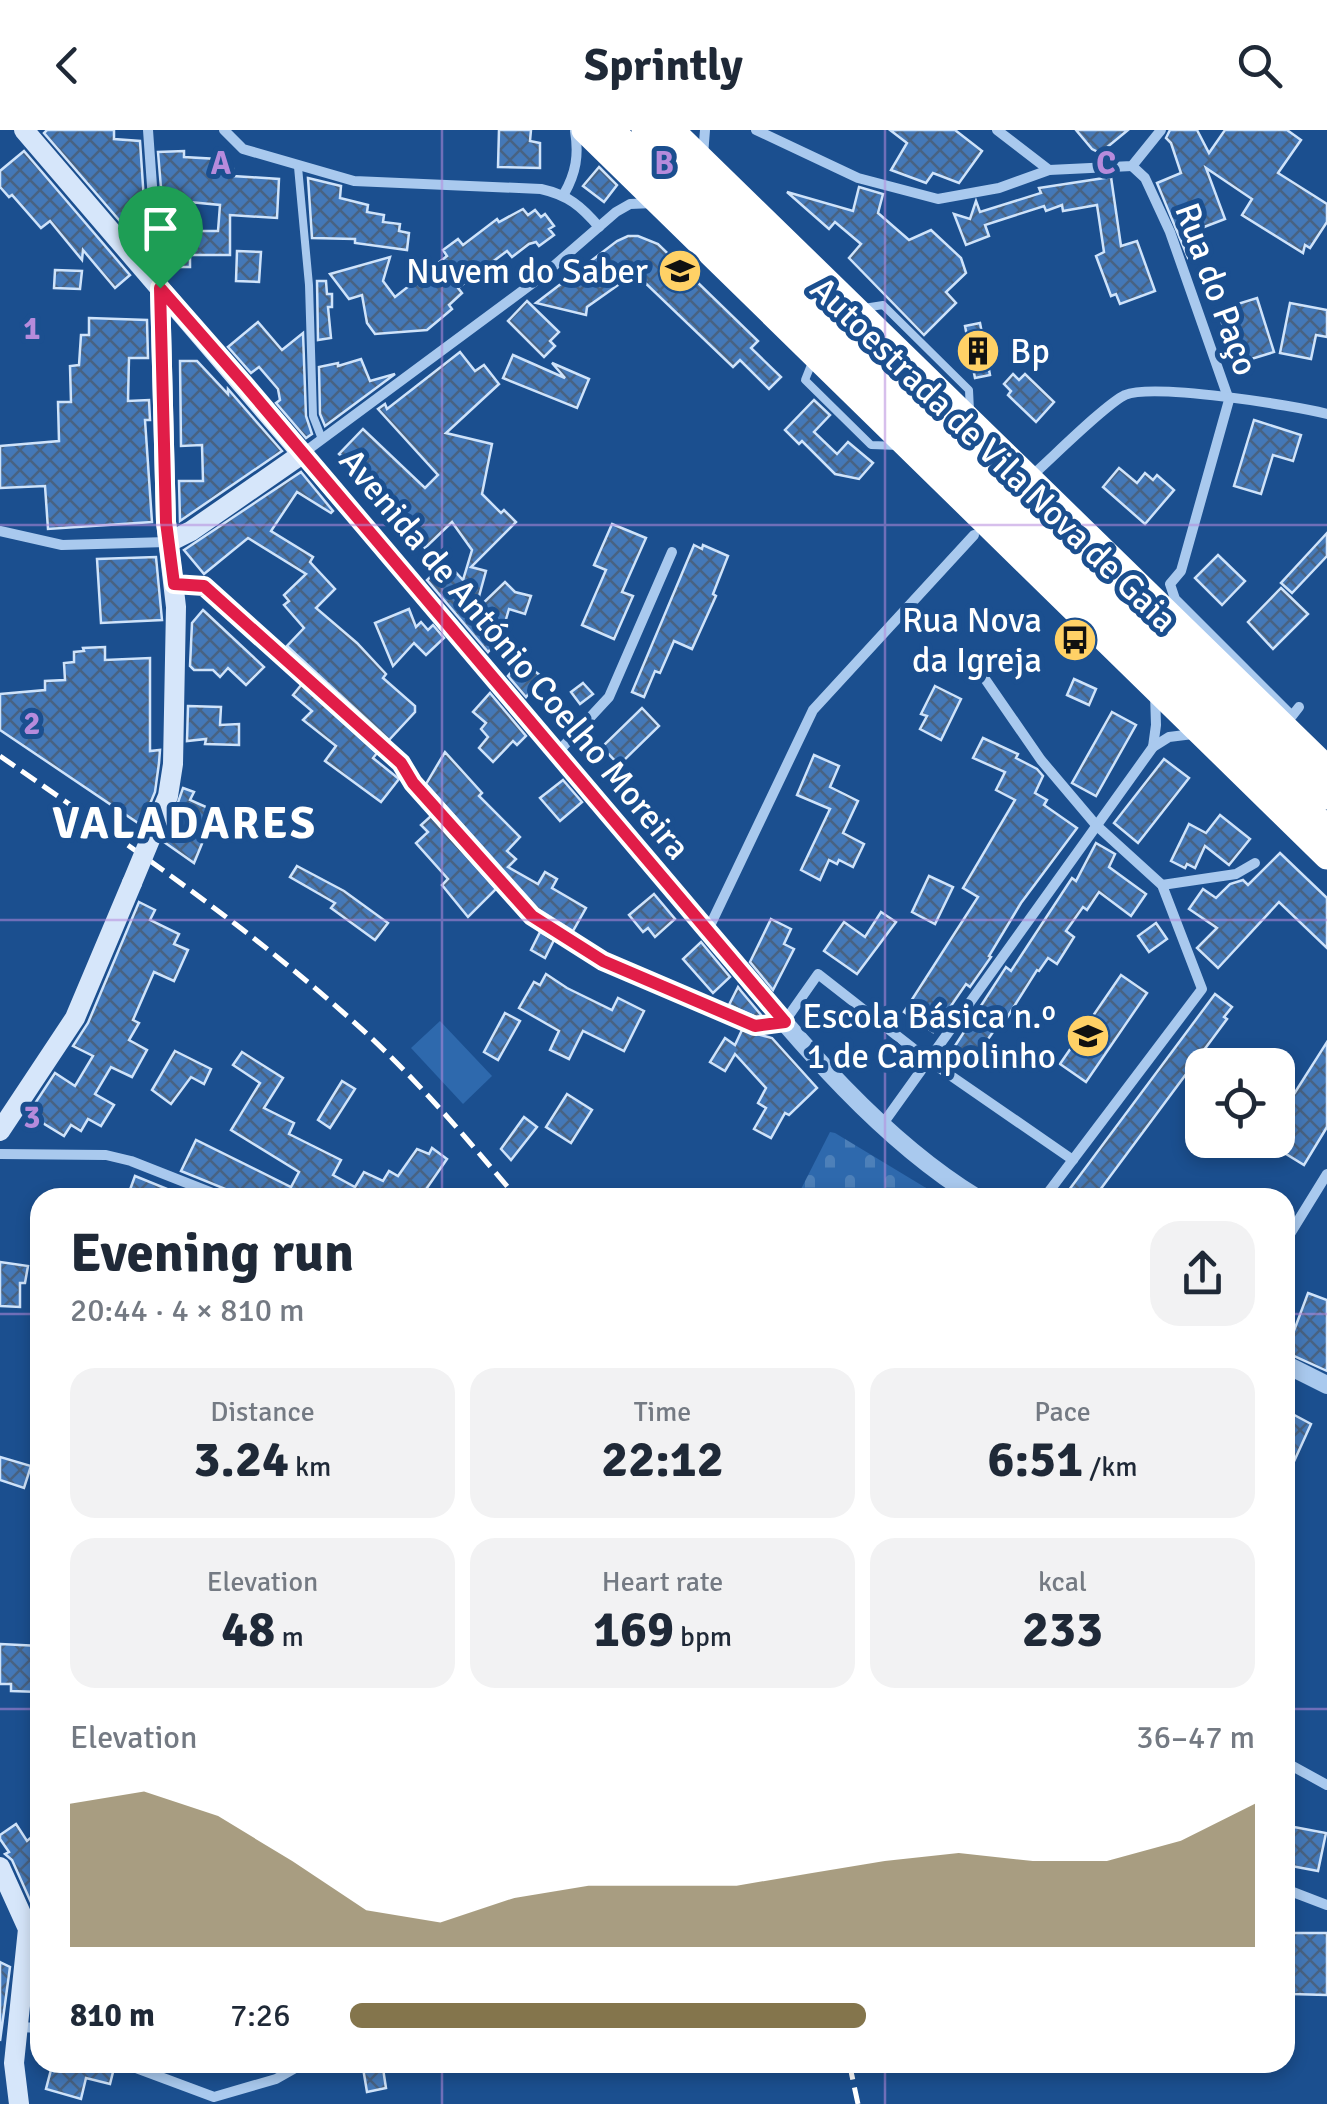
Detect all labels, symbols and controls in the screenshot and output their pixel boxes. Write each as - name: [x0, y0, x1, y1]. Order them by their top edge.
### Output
- icon: back: [40, 38, 95, 93]
- text: Sprintly: [584, 38, 743, 93]
- icon: search: [1232, 38, 1287, 93]
- text: A: [211, 144, 232, 183]
- text: B: [654, 144, 674, 183]
- text: C: [1096, 144, 1116, 183]
- pin: [118, 186, 203, 289]
- street label: Rua do Paço: [1165, 197, 1268, 381]
- icon: arrive: [133, 201, 188, 256]
- school or university icon: Nuvem do Saber: [657, 248, 703, 294]
- place label: Nuvem do Saber: [406, 250, 648, 293]
- street label: Autoestrada de Vila Nova de Gaia: [801, 268, 1186, 641]
- text: 1: [23, 309, 41, 348]
- building icon: Bp: [955, 328, 1001, 374]
- place label: Bp: [1010, 330, 1050, 373]
- street label: Avenida de António Coelho Moreira: [330, 440, 699, 869]
- place label: Rua Nova da Igreja: [902, 599, 1042, 682]
- bus stop icon: Rua Nova da Igreja: [1052, 617, 1098, 663]
- text: 2: [23, 704, 41, 743]
- district label: VALADARES: [52, 796, 318, 851]
- place label: Escola Básica n.º 1 de Campolinho: [802, 995, 1056, 1078]
- school or university icon: Escola Básica n.º 1 de Campolinho: [1065, 1013, 1111, 1059]
- map controls: [1185, 1048, 1295, 1158]
- button: locate: [1185, 1048, 1295, 1158]
- text: 3: [23, 1098, 41, 1137]
- text: Evening run: [70, 1219, 354, 1287]
- button: share: [1150, 1221, 1255, 1326]
- text: 20:44 · 4 × 810 m: [70, 1291, 305, 1330]
- text: Distance: [210, 1395, 315, 1429]
- text: Time: [634, 1395, 691, 1429]
- text: Pace: [1034, 1395, 1091, 1429]
- text: 3.24: [194, 1429, 289, 1491]
- text: 22:12: [601, 1429, 724, 1491]
- text: 6:51: [987, 1429, 1083, 1491]
- text: km: [289, 1450, 331, 1484]
- text: /km: [1083, 1450, 1138, 1484]
- text: Elevation: [207, 1565, 318, 1599]
- text: Heart rate: [602, 1565, 723, 1599]
- text: kcal: [1038, 1565, 1087, 1599]
- text: 48: [221, 1599, 275, 1661]
- text: 169: [593, 1599, 674, 1661]
- text: 233: [1022, 1599, 1103, 1661]
- text: m: [275, 1620, 304, 1654]
- text: bpm: [674, 1620, 732, 1654]
- text: Elevation: [70, 1718, 197, 1757]
- text: 36–47 m: [1136, 1718, 1255, 1757]
- text: 810 m: [70, 1996, 155, 2035]
- text: 7:26: [230, 1996, 290, 2035]

